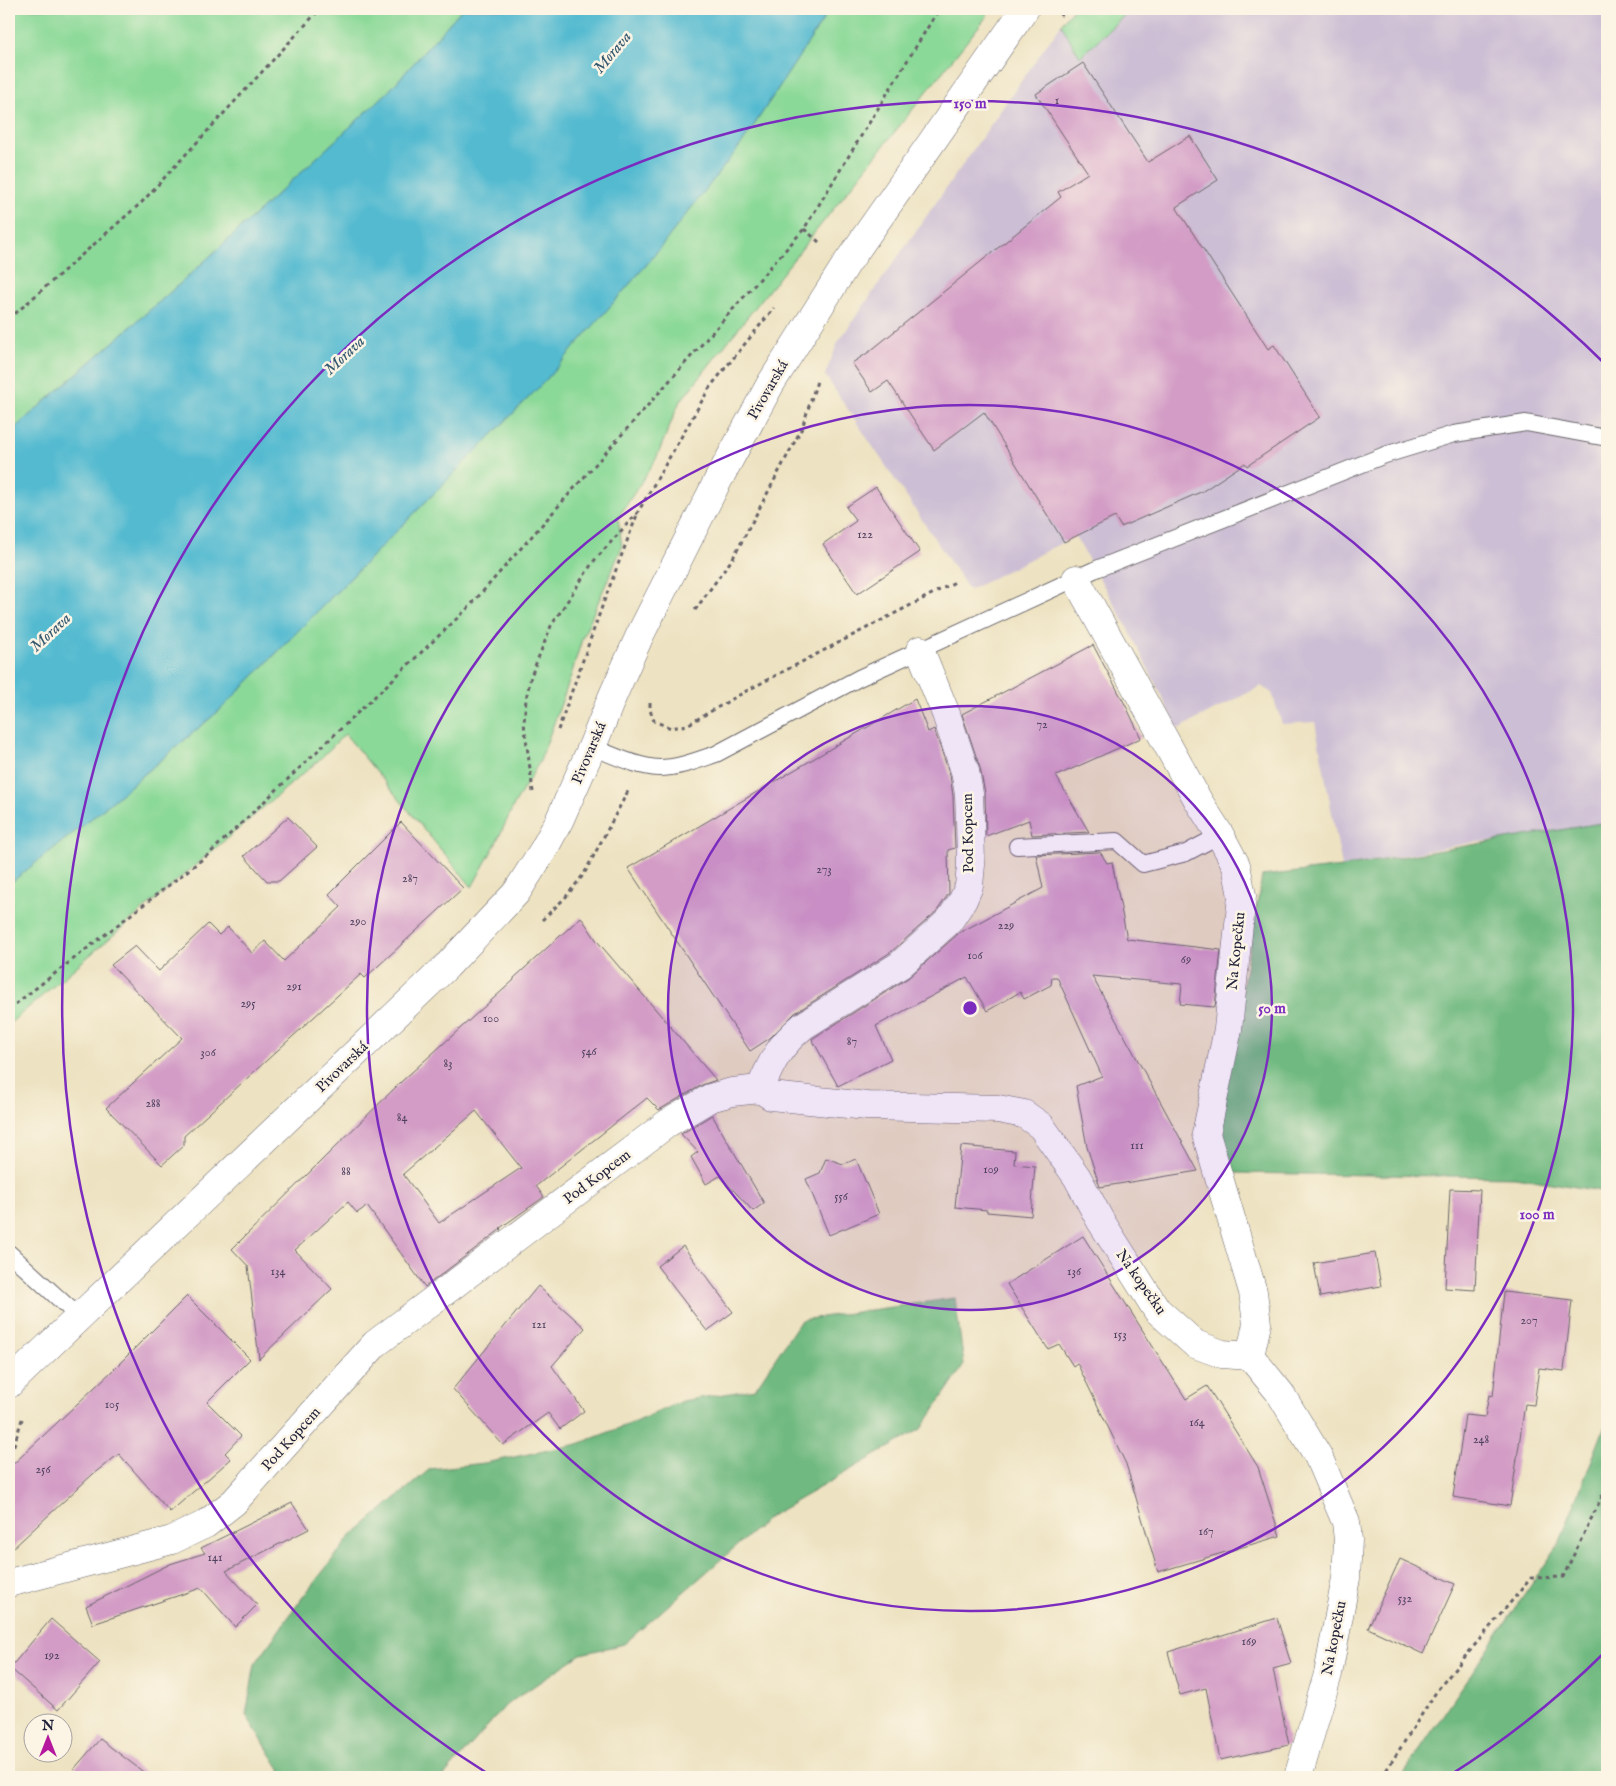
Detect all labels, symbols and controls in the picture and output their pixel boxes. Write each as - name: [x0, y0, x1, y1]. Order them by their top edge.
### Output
- water label: Morava: [590, 28, 636, 78]
- house number: 1: [1055, 93, 1059, 108]
- text: 150 m: [953, 94, 987, 113]
- water label: Morava: [320, 332, 370, 380]
- street label: Pivovarská: [743, 356, 793, 423]
- house number: 122: [857, 527, 873, 542]
- water label: Morava: [26, 609, 76, 657]
- house number: 72: [1036, 717, 1048, 732]
- street label: Pivovarská: [567, 719, 611, 787]
- street label: Pod Kopcem: [958, 793, 978, 873]
- house number: 273: [816, 862, 832, 877]
- house number: 287: [402, 871, 418, 886]
- street label: Na Kopečku: [1222, 911, 1250, 991]
- house number: 290: [350, 914, 366, 929]
- house number: 229: [998, 918, 1014, 933]
- house number: 106: [967, 948, 984, 963]
- house number: 69: [1181, 952, 1191, 967]
- house number: 291: [286, 979, 302, 994]
- house number: 295: [240, 996, 256, 1011]
- centre of rings: [961, 999, 979, 1017]
- text: 50 m: [1258, 999, 1286, 1018]
- house number: 100: [483, 1011, 499, 1026]
- house number: 87: [847, 1034, 857, 1049]
- street label: Pivovarská: [312, 1037, 373, 1097]
- house number: 546: [581, 1044, 598, 1059]
- house number: 306: [200, 1045, 217, 1060]
- house number: 83: [443, 1056, 453, 1071]
- house number: 288: [145, 1096, 161, 1111]
- house number: 84: [397, 1110, 407, 1125]
- house number: 111: [1130, 1138, 1144, 1153]
- street label: Pod Kopcem: [559, 1145, 635, 1209]
- house number: 109: [983, 1162, 999, 1177]
- house number: 88: [341, 1164, 351, 1179]
- house number: 556: [834, 1189, 849, 1204]
- text: 100 m: [1519, 1205, 1555, 1224]
- street label: Na kopečku: [1112, 1246, 1171, 1319]
- house number: 134: [271, 1264, 286, 1279]
- house number: 136: [1067, 1264, 1082, 1279]
- house number: 207: [1520, 1313, 1538, 1328]
- house number: 121: [532, 1317, 546, 1332]
- house number: 153: [1113, 1327, 1127, 1342]
- house number: 105: [105, 1397, 120, 1412]
- street label: Pod Kopcem: [257, 1403, 325, 1475]
- house number: 164: [1189, 1415, 1205, 1430]
- house number: 248: [1473, 1432, 1489, 1447]
- house number: 256: [36, 1462, 51, 1477]
- house number: 167: [1198, 1524, 1214, 1539]
- house number: 141: [208, 1550, 222, 1565]
- house number: 532: [1398, 1591, 1413, 1606]
- street label: Na kopečku: [1317, 1599, 1351, 1677]
- house number: 169: [1242, 1634, 1256, 1649]
- house number: 192: [44, 1648, 60, 1663]
- north arrow: [22, 1714, 72, 1764]
- text: N: [41, 1717, 54, 1735]

